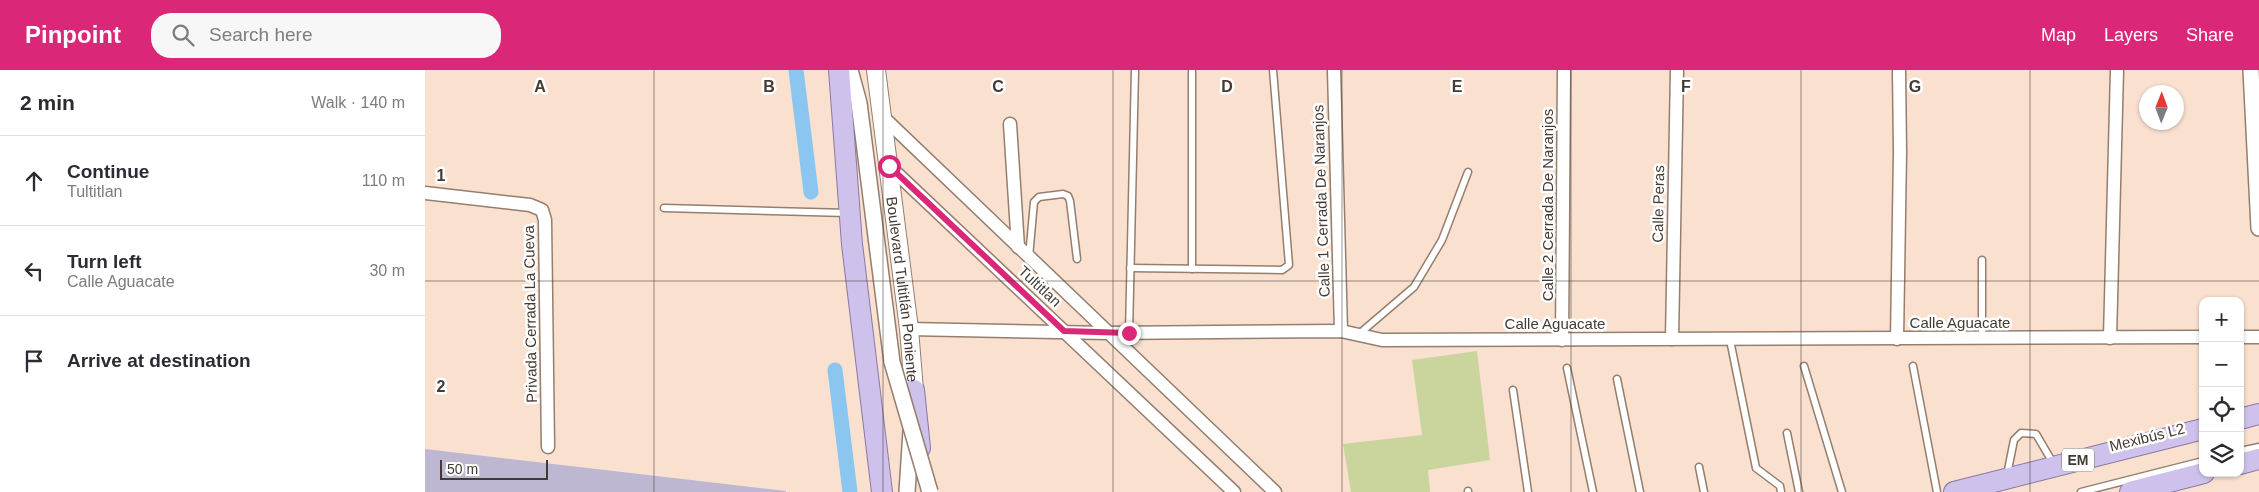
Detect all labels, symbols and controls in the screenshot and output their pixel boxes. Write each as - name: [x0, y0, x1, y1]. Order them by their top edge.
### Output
- search box: [151, 13, 501, 58]
- text: Pinpoint: [25, 21, 121, 48]
- icon: search: [169, 21, 197, 49]
- text: Search here: [209, 24, 313, 45]
- text: Map: [2041, 25, 2076, 45]
- text: Layers: [2104, 25, 2158, 45]
- text: Share: [2186, 25, 2234, 45]
- text: A: [534, 78, 546, 95]
- text: B: [763, 78, 775, 95]
- text: C: [992, 78, 1004, 95]
- text: D: [1221, 78, 1233, 95]
- text: E: [1452, 78, 1463, 95]
- text: F: [1681, 78, 1691, 95]
- text: G: [1909, 78, 1921, 95]
- north arrow: [2139, 85, 2184, 130]
- text: 2 min: [20, 91, 75, 114]
- text: Walk · 140 m: [311, 94, 405, 111]
- street label: Calle 1 Cerrada De Naranjos: [1309, 104, 1333, 298]
- street label: Calle 2 Cerrada De Naranjos: [1539, 109, 1556, 301]
- route start: [878, 155, 901, 178]
- text: Continue: [67, 161, 149, 182]
- street label: Calle Peras: [1649, 165, 1667, 243]
- icon: ahead: [20, 167, 48, 195]
- text: 1: [437, 167, 446, 184]
- text: 110 m: [362, 172, 405, 189]
- text: Tultitlan: [67, 183, 122, 200]
- street label: Boulevard Tultitlán Poniente: [884, 195, 922, 383]
- street label: Privada Cerrada La Cueva: [520, 224, 540, 403]
- text: Turn left: [67, 251, 142, 272]
- icon: left: [20, 257, 48, 285]
- text: 30 m: [369, 262, 405, 279]
- street label: Tultitlan: [1015, 262, 1065, 310]
- text: Calle Aguacate: [67, 273, 175, 290]
- map controls: [2199, 297, 2244, 477]
- button: +: [2199, 297, 2244, 342]
- street label: Calle Aguacate: [1910, 314, 2010, 331]
- street label: Calle Aguacate: [1505, 315, 1605, 332]
- route end: [1118, 322, 1141, 345]
- button: −: [2199, 342, 2244, 387]
- icon: arrive: [20, 347, 48, 375]
- text: Arrive at destination: [67, 350, 251, 371]
- text: 2: [437, 378, 446, 395]
- button: locate: [2199, 387, 2244, 432]
- street label: Mexibús L2: [2108, 419, 2186, 455]
- button: layers: [2199, 432, 2244, 477]
- road number: EM: [2062, 448, 2094, 472]
- scale bar: [440, 457, 547, 480]
- text: 50 m: [447, 461, 478, 477]

